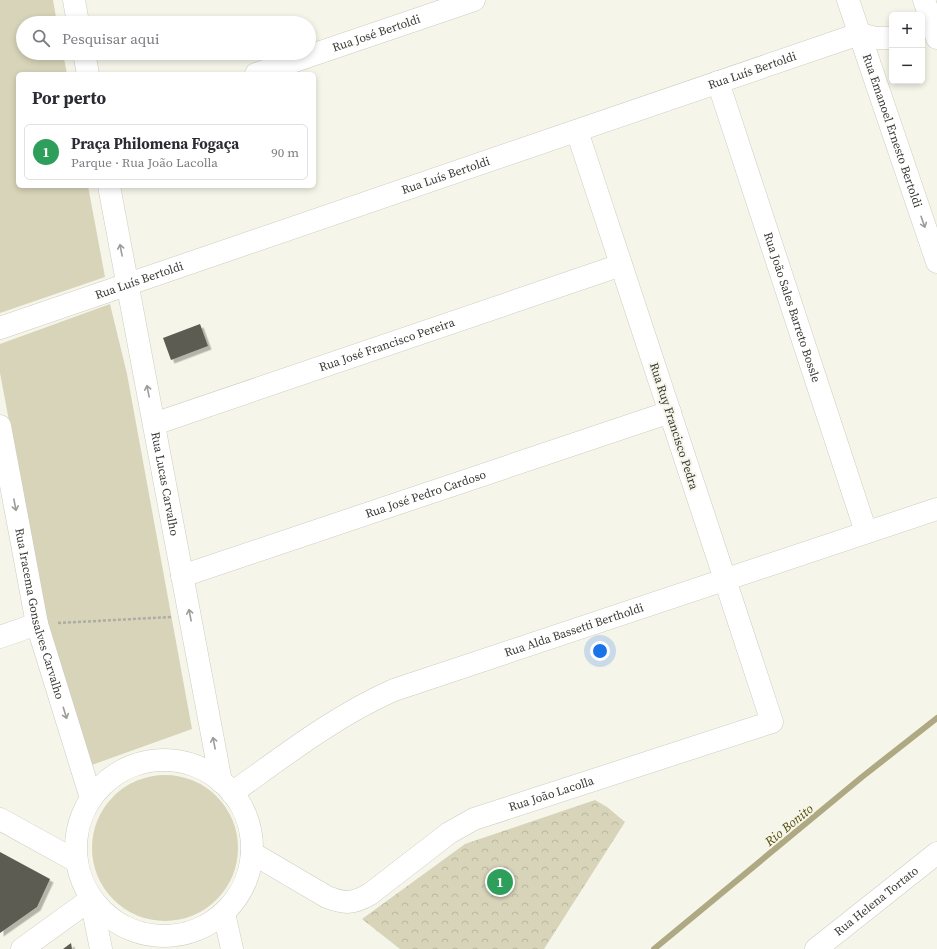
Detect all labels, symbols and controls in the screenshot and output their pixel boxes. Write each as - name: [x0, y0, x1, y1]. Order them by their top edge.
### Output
- street label: Rua José Bertoldi: [330, 11, 423, 56]
- map controls: [889, 12, 925, 84]
- button: +: [889, 12, 925, 48]
- search box: [16, 16, 316, 60]
- icon: search: [30, 27, 52, 49]
- text: Pesquisar aqui: [62, 28, 159, 49]
- street label: Rua Luís Bertoldi: [706, 48, 799, 93]
- button: −: [889, 48, 925, 84]
- street label: Rua Emanoel Ernesto Bertoldi: [859, 52, 926, 210]
- text: Por perto: [32, 86, 106, 110]
- text: Praça Philomena Fogaça: [71, 133, 239, 154]
- text: 1: [42, 144, 50, 161]
- text: 90 m: [271, 144, 299, 161]
- street label: Rua Luís Bertoldi: [399, 153, 492, 198]
- text: Parque · Rua João Lacolla: [71, 154, 218, 171]
- one-way arrow: [920, 216, 928, 228]
- street label: Rua João Sales Barreto Bossle: [760, 230, 824, 384]
- one-way arrow: [117, 244, 125, 257]
- street label: Rua Luís Bertoldi: [93, 258, 186, 303]
- street label: Rua José Francisco Pereira: [317, 314, 458, 375]
- street label: Rua Ruy Francisco Pedra: [646, 360, 702, 492]
- one-way arrow: [143, 385, 151, 398]
- street label: Rua Lucas Carvalho: [147, 430, 183, 538]
- street label: Rua José Pedro Cardoso: [363, 466, 489, 522]
- one-way arrow: [11, 498, 19, 511]
- street label: Rua Iracema Gonsalves Carvalho: [11, 527, 68, 702]
- street label: Rua Alda Bassetti Bertholdi: [502, 599, 646, 661]
- one-way arrow: [185, 609, 193, 622]
- your location: [590, 641, 610, 661]
- one-way arrow: [62, 706, 69, 719]
- one-way arrow: [209, 737, 217, 750]
- street label: Rua João Lacolla: [507, 772, 597, 815]
- water label: Rio Bonito: [760, 800, 817, 850]
- street label: Rua Helena Tortato: [831, 863, 922, 940]
- pin: 1: [487, 867, 513, 897]

